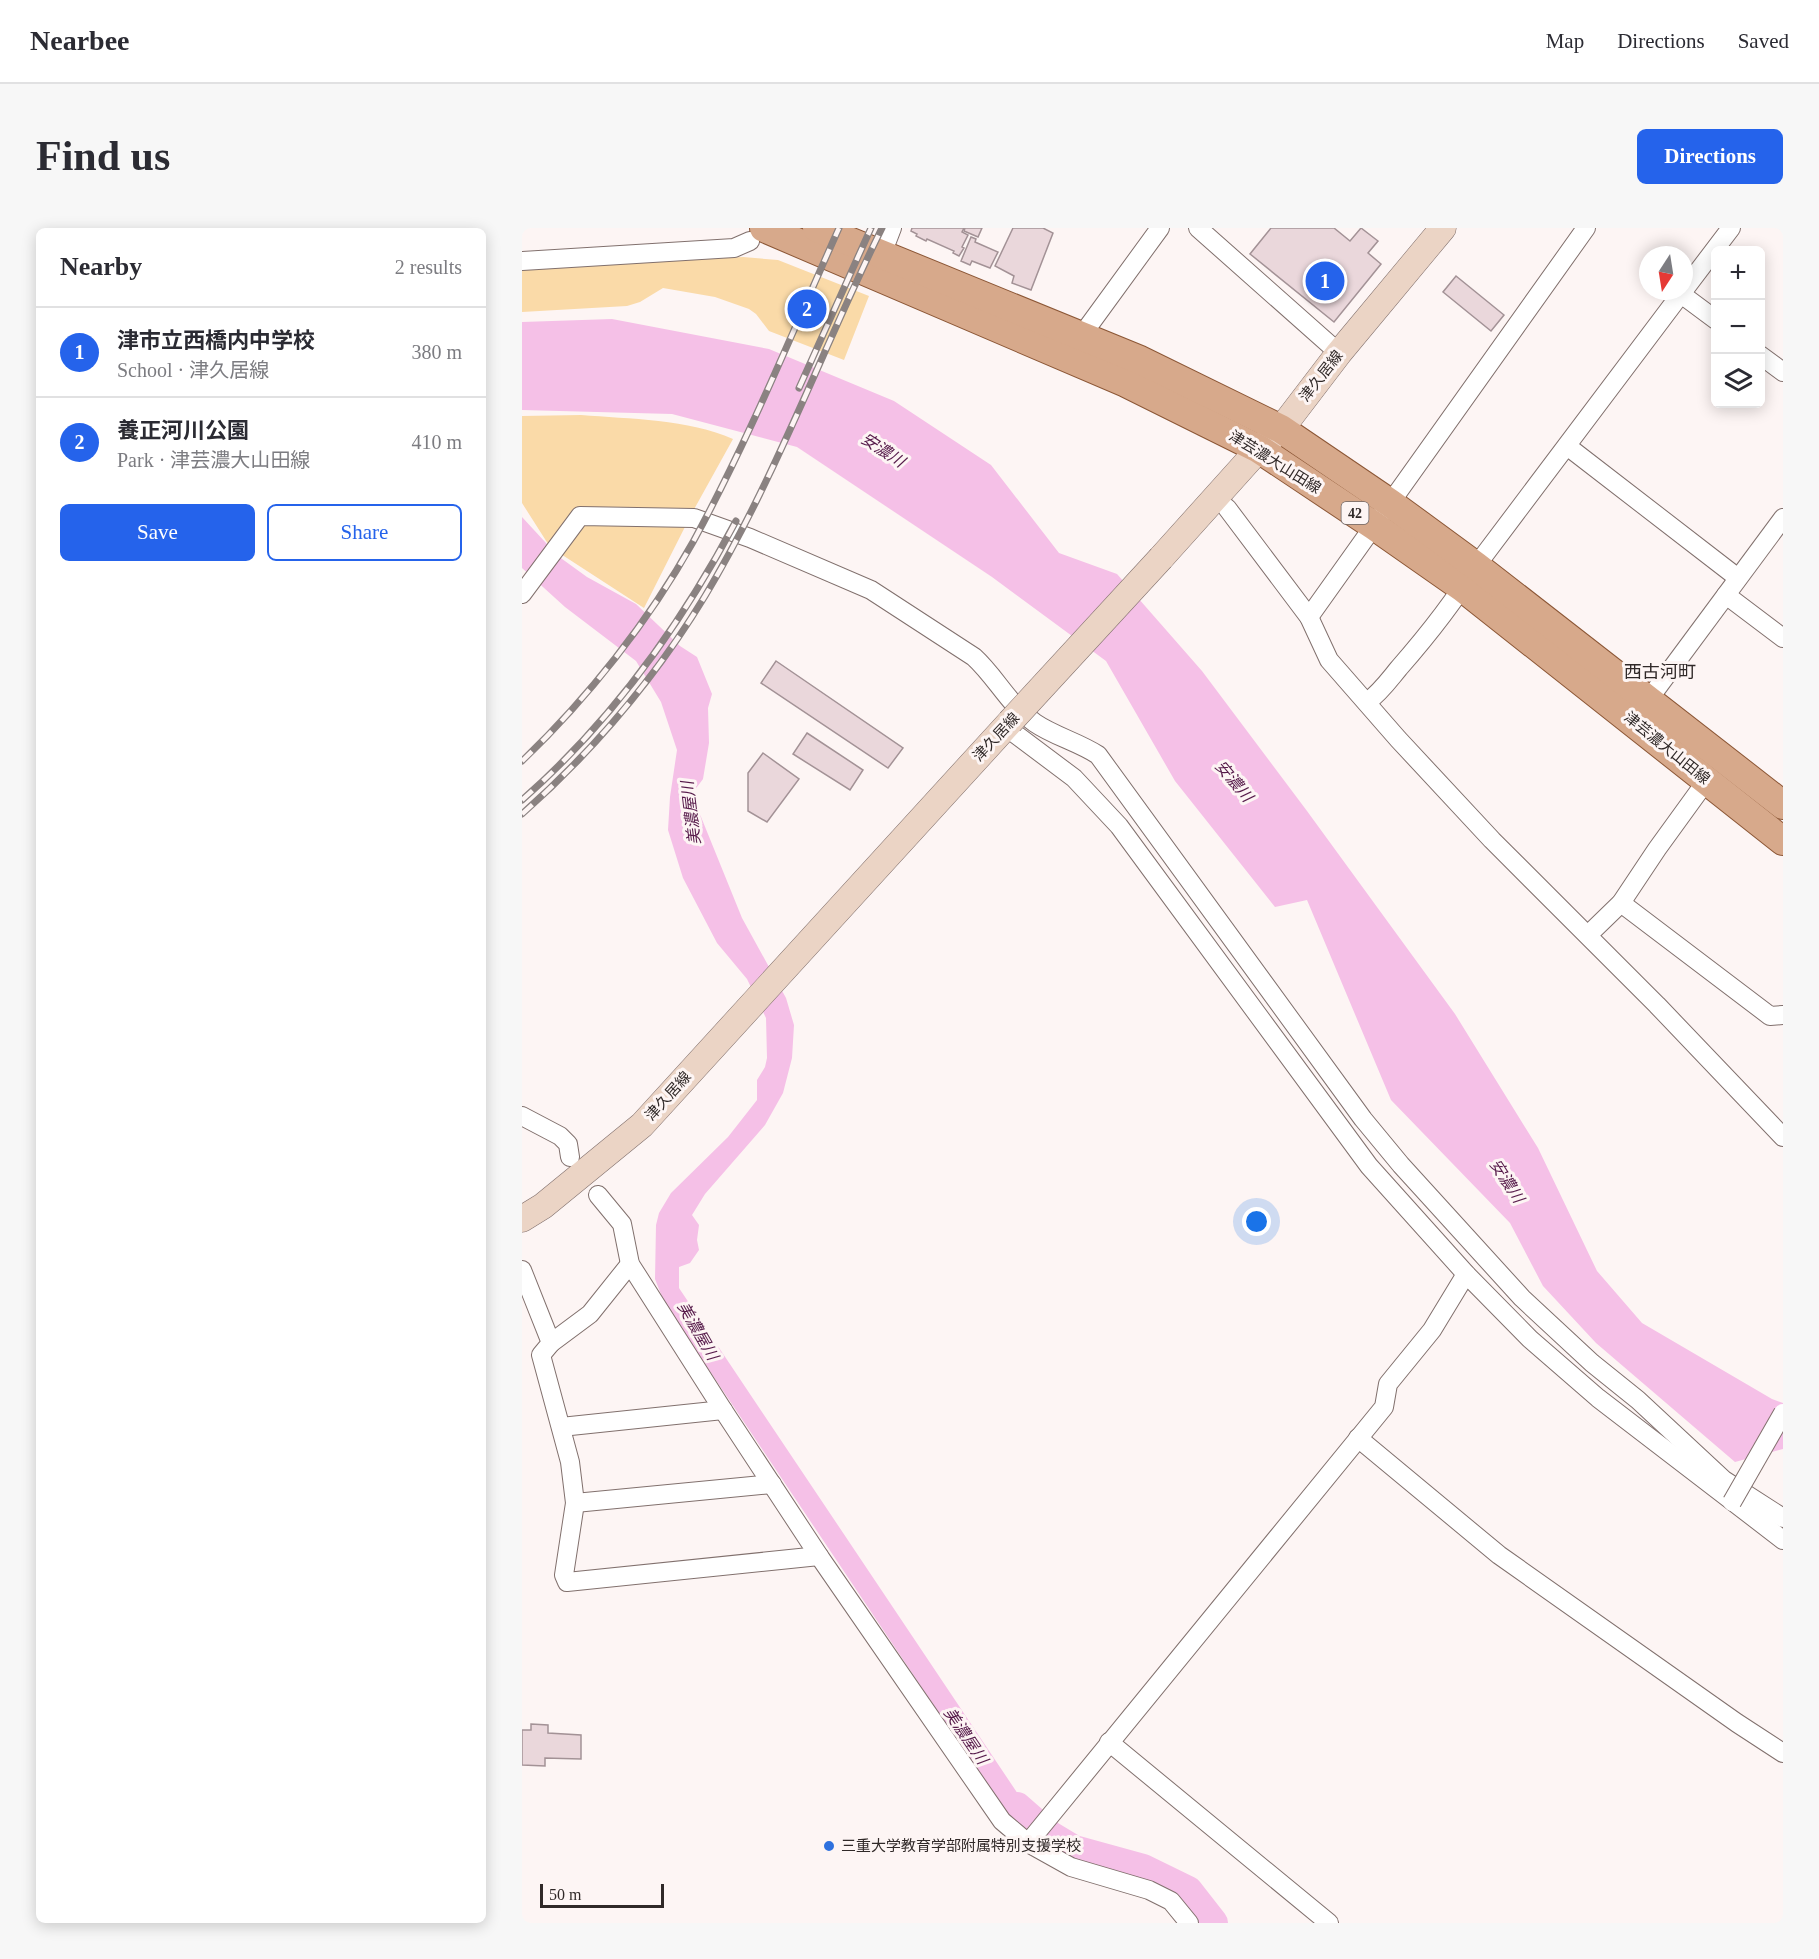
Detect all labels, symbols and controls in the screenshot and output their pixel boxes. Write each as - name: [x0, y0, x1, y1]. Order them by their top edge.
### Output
- text: Nearbee: [30, 25, 130, 56]
- text: Map: [1546, 29, 1584, 53]
- text: Directions: [1617, 29, 1705, 53]
- text: Saved: [1738, 29, 1789, 53]
- button: Directions: [1637, 129, 1783, 184]
- text: Find us: [36, 133, 170, 179]
- north arrow: [1639, 246, 1693, 300]
- map controls: [1711, 246, 1765, 408]
- button: +: [1711, 246, 1765, 300]
- text: Nearby: [60, 252, 142, 281]
- text: 2 results: [395, 256, 462, 278]
- pin: 1: [1306, 259, 1344, 304]
- pin: 2: [788, 286, 826, 332]
- button: −: [1711, 300, 1765, 354]
- text: 津市立西橋内中学校: [117, 328, 315, 353]
- text: 1: [75, 341, 85, 363]
- text: 380 m: [411, 341, 462, 363]
- street label: 津久居線: [1296, 347, 1346, 405]
- button: layers: [1711, 354, 1765, 408]
- text: School · 津久居線: [117, 359, 269, 381]
- text: 養正河川公園: [117, 418, 249, 443]
- street label: 津芸濃大山田線: [1226, 427, 1324, 497]
- water label: 安濃川: [858, 430, 909, 471]
- text: 2: [75, 431, 85, 453]
- text: 410 m: [411, 431, 462, 453]
- text: Park · 津芸濃大山田線: [117, 449, 310, 471]
- road number: 42: [1342, 502, 1368, 524]
- button: Save: [60, 504, 255, 561]
- button: Share: [267, 504, 462, 561]
- district label: 西古河町: [1624, 662, 1696, 682]
- street label: 津芸濃大山田線: [1621, 709, 1713, 787]
- street label: 津久居線: [970, 710, 1022, 764]
- water label: 安濃川: [1212, 757, 1257, 806]
- water label: 美濃屋川: [678, 778, 703, 846]
- street label: 津久居線: [642, 1068, 694, 1124]
- water label: 安濃川: [1487, 1156, 1528, 1207]
- your location: [1242, 1207, 1271, 1236]
- water label: 美濃屋川: [675, 1299, 722, 1365]
- water label: 美濃屋川: [941, 1705, 992, 1769]
- place label: 三重大学教育学部附属特別支援学校: [841, 1837, 1081, 1854]
- marker: 三重大学教育学部附属特別支援学校: [822, 1839, 836, 1853]
- scale bar: [540, 1881, 664, 1908]
- text: 50 m: [549, 1886, 581, 1903]

